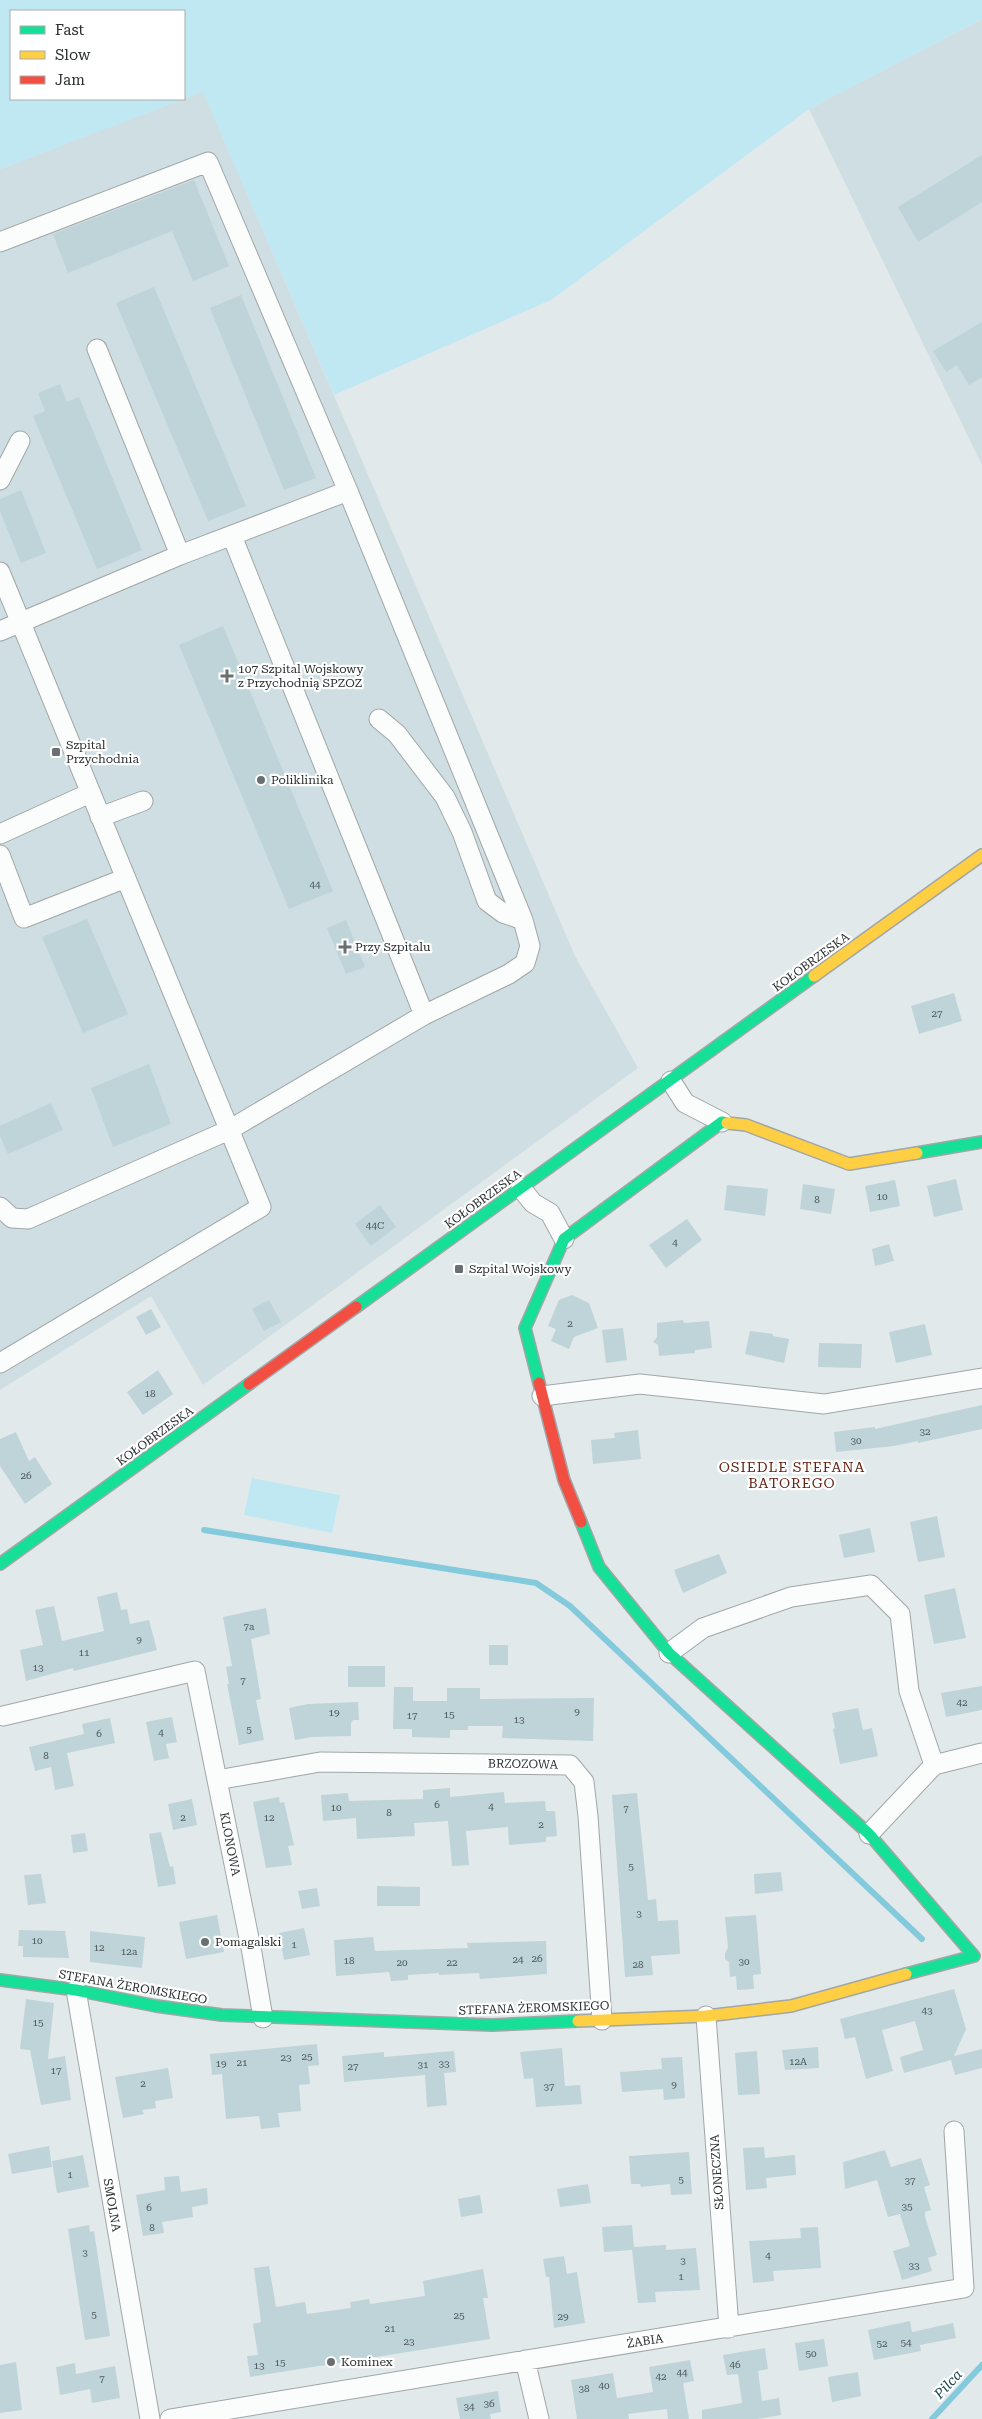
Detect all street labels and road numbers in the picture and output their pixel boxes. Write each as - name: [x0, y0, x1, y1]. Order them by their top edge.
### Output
- street label: KOŁOBRZESKA: [770, 929, 852, 994]
- street label: KOŁOBRZESKA: [442, 1166, 524, 1231]
- street label: KOŁOBRZESKA: [114, 1403, 196, 1468]
- street label: BRZOZOWA: [488, 1756, 559, 1772]
- street label: KLONOWA: [217, 1811, 243, 1878]
- street label: STEFANA ŻEROMSKIEGO: [58, 1967, 208, 2007]
- street label: STEFANA ŻEROMSKIEGO: [458, 1998, 610, 2018]
- street label: SŁONECZNA: [707, 2133, 727, 2210]
- street label: SMOLNA: [100, 2177, 124, 2233]
- street label: ŻABIA: [626, 2331, 665, 2351]

